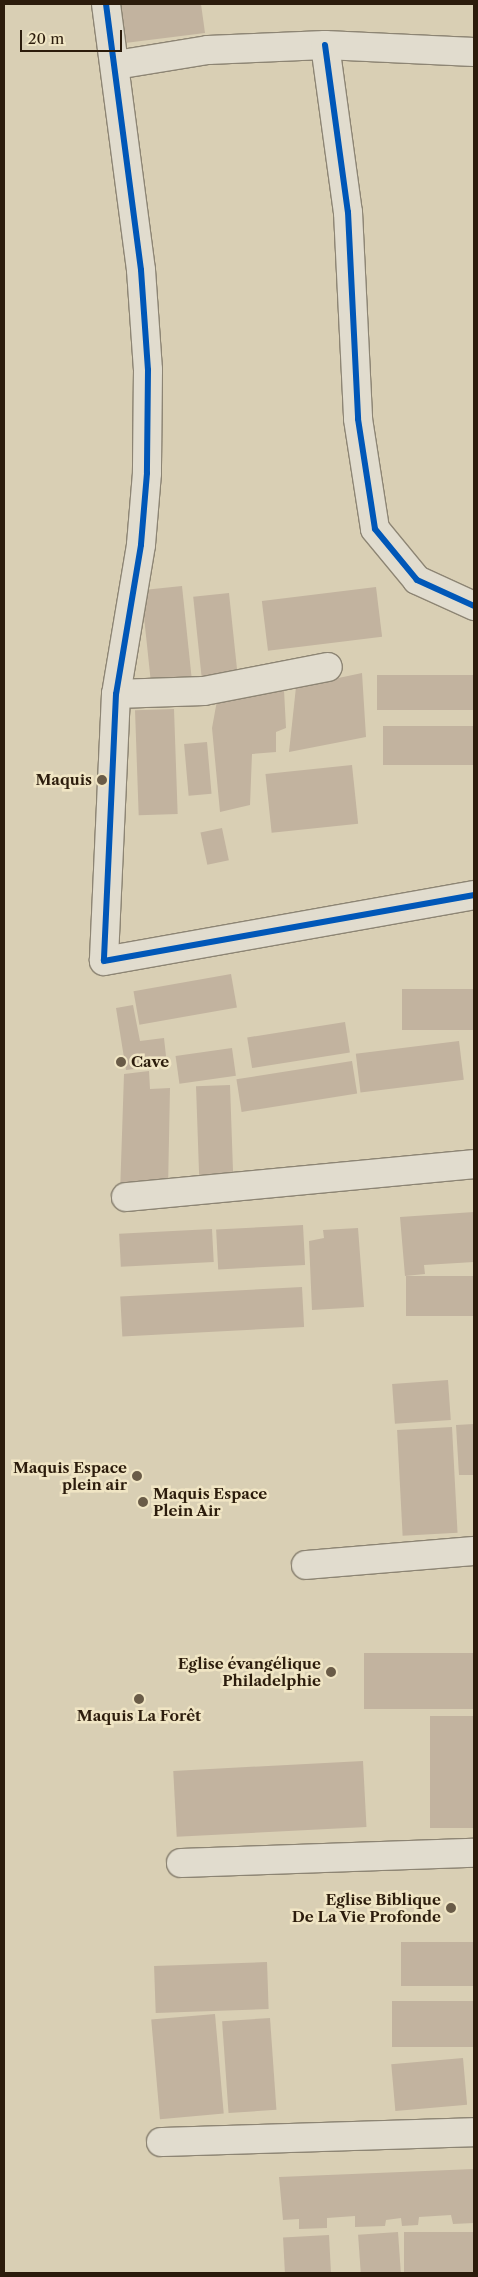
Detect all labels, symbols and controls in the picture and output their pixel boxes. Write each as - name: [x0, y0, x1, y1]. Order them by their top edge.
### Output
- scale bar: [22, 20, 125, 52]
- text: 20 m: [28, 29, 64, 48]
- place label: Maquis: [35, 771, 92, 789]
- marker: Maquis: [96, 774, 108, 786]
- place label: Cave: [131, 1053, 169, 1071]
- marker: Cave: [115, 1056, 127, 1068]
- place label: Maquis Espace plein air: [13, 1458, 127, 1493]
- marker: Maquis Espace plein air: [131, 1470, 143, 1482]
- place label: Maquis Espace Plein Air: [153, 1484, 267, 1519]
- marker: Maquis Espace Plein Air: [137, 1496, 149, 1508]
- place label: Eglise évangélique Philadelphie: [178, 1654, 321, 1689]
- marker: Eglise évangélique Philadelphie: [325, 1666, 337, 1678]
- marker: Maquis La Forêt: [133, 1693, 145, 1705]
- place label: Maquis La Forêt: [77, 1707, 201, 1725]
- place label: Eglise Biblique De La Vie Profonde: [291, 1890, 441, 1925]
- marker: Eglise Biblique De La Vie Profonde: [445, 1902, 457, 1914]

